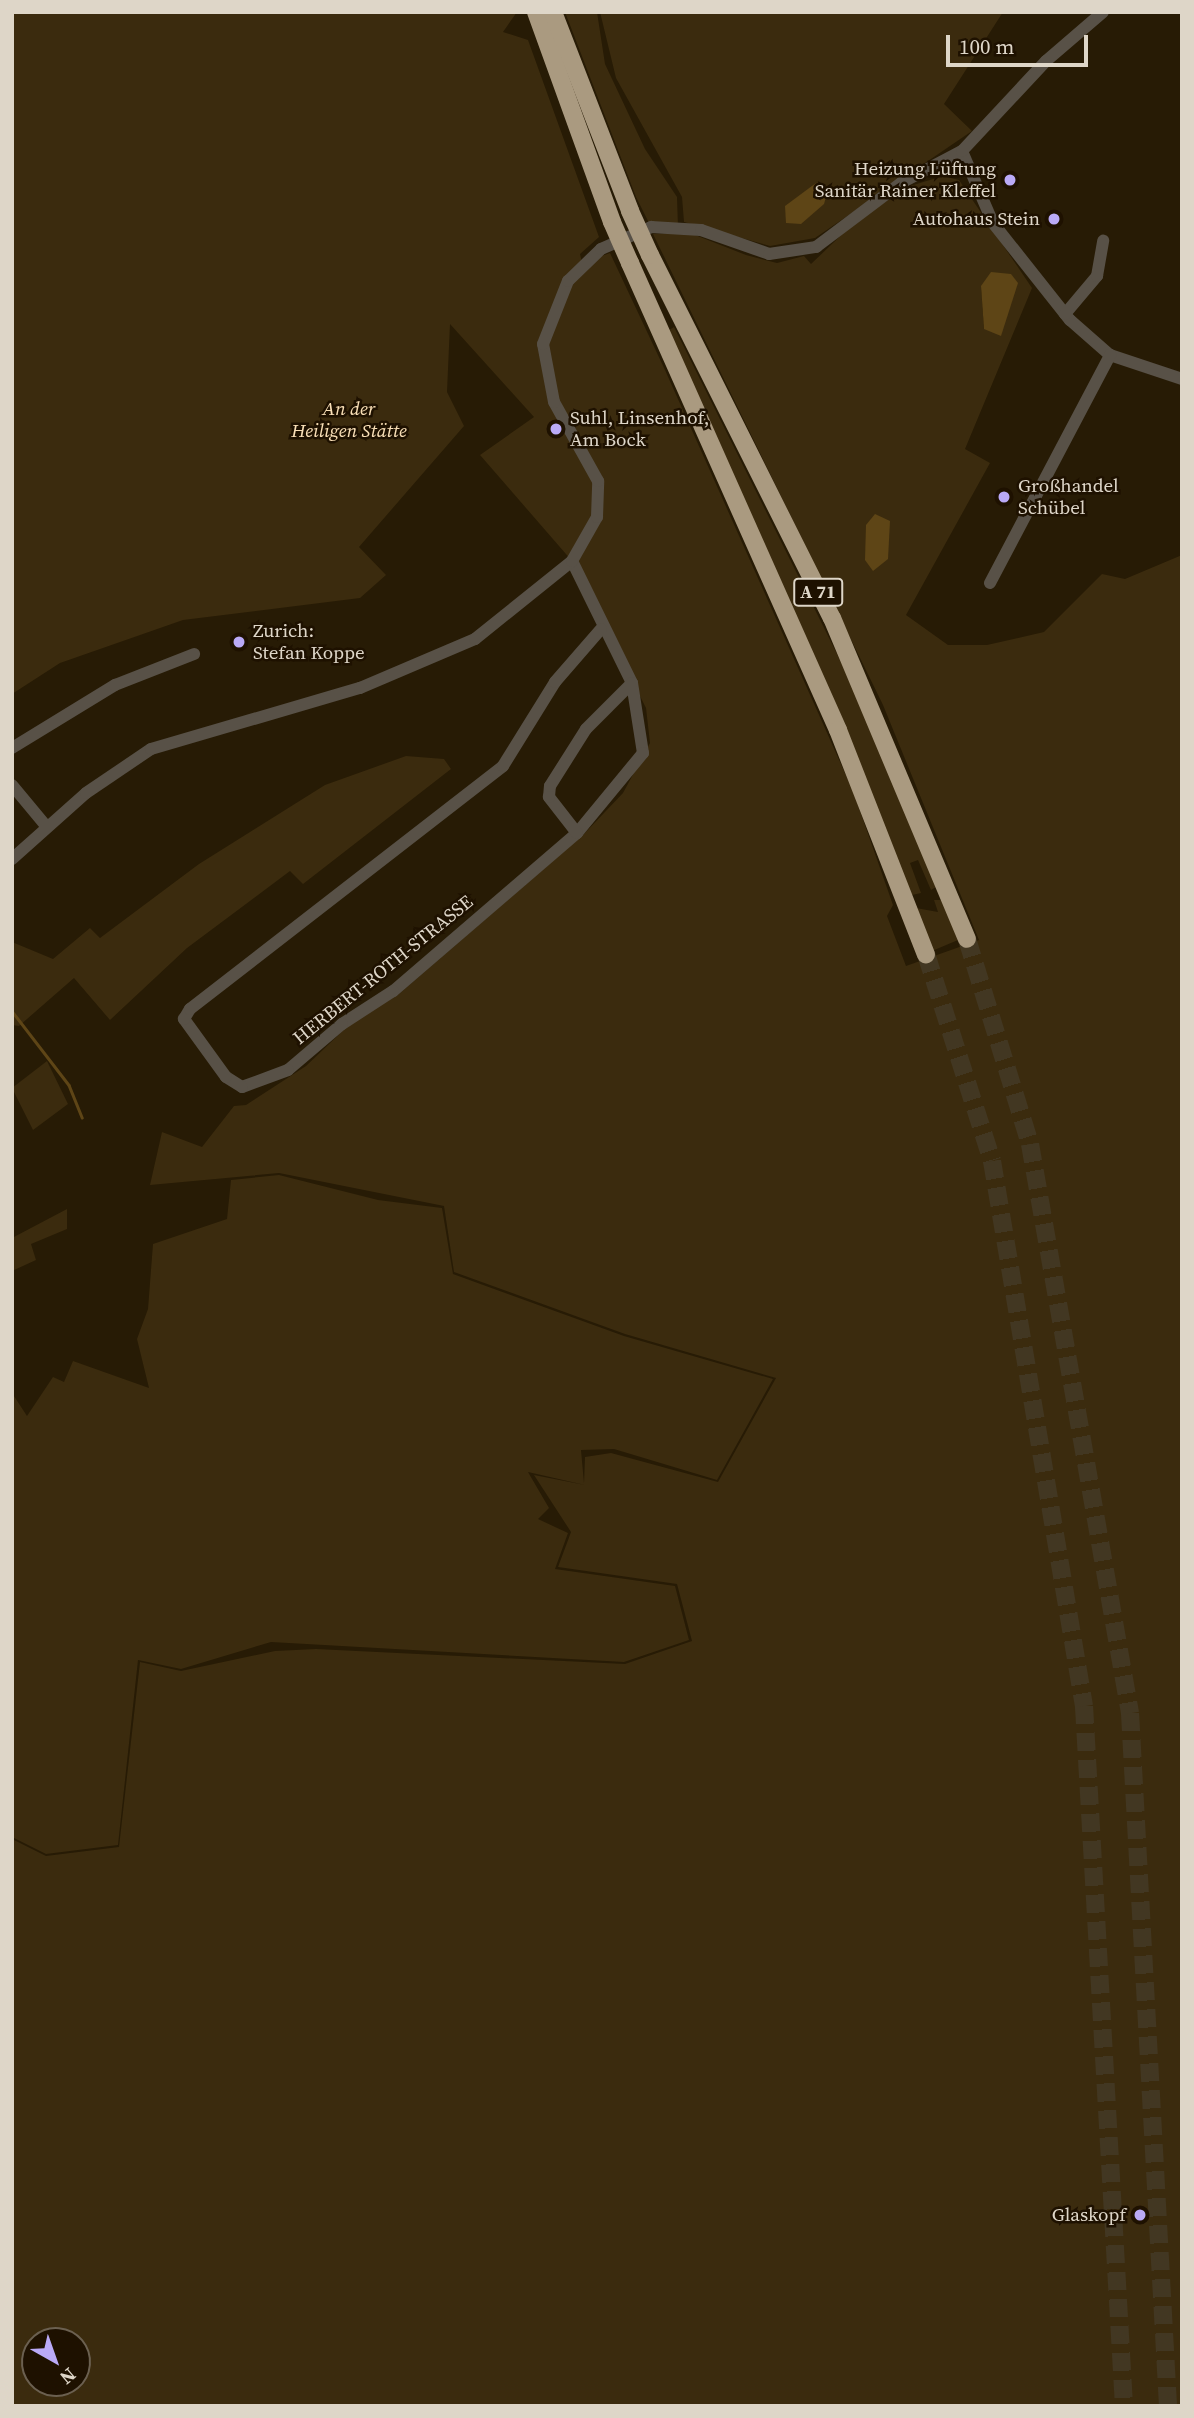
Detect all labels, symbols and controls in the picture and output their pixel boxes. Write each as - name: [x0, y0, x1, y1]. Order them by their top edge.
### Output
- scale bar: [949, 21, 1091, 65]
- text: 100 m: [959, 32, 1014, 61]
- place label: Heizung Lüftung Sanitär Rainer Kleffel: [815, 158, 996, 202]
- marker: Heizung Lüftung Sanitär Rainer Kleffel: [1002, 172, 1018, 188]
- place label: Autohaus Stein: [913, 208, 1040, 230]
- marker: Autohaus Stein: [1046, 211, 1062, 227]
- park label: An der Heiligen Stätte: [291, 398, 407, 442]
- place label: Suhl, Linsenhof, Am Bock: [570, 407, 709, 451]
- marker: Suhl, Linsenhof, Am Bock: [548, 421, 564, 437]
- place label: Großhandel Schübel: [1018, 475, 1119, 519]
- marker: Großhandel Schübel: [996, 489, 1012, 505]
- road number: A 71: [792, 578, 844, 606]
- place label: Zurich: Stefan Koppe: [253, 620, 365, 664]
- marker: Zurich: Stefan Koppe: [231, 634, 247, 650]
- street label: HERBERT-ROTH-STRASSE: [289, 891, 477, 1049]
- place label: Glaskopf: [1052, 2204, 1126, 2226]
- marker: Glaskopf: [1132, 2207, 1148, 2223]
- north arrow: [21, 2327, 91, 2397]
- text: N: [55, 2362, 82, 2391]

